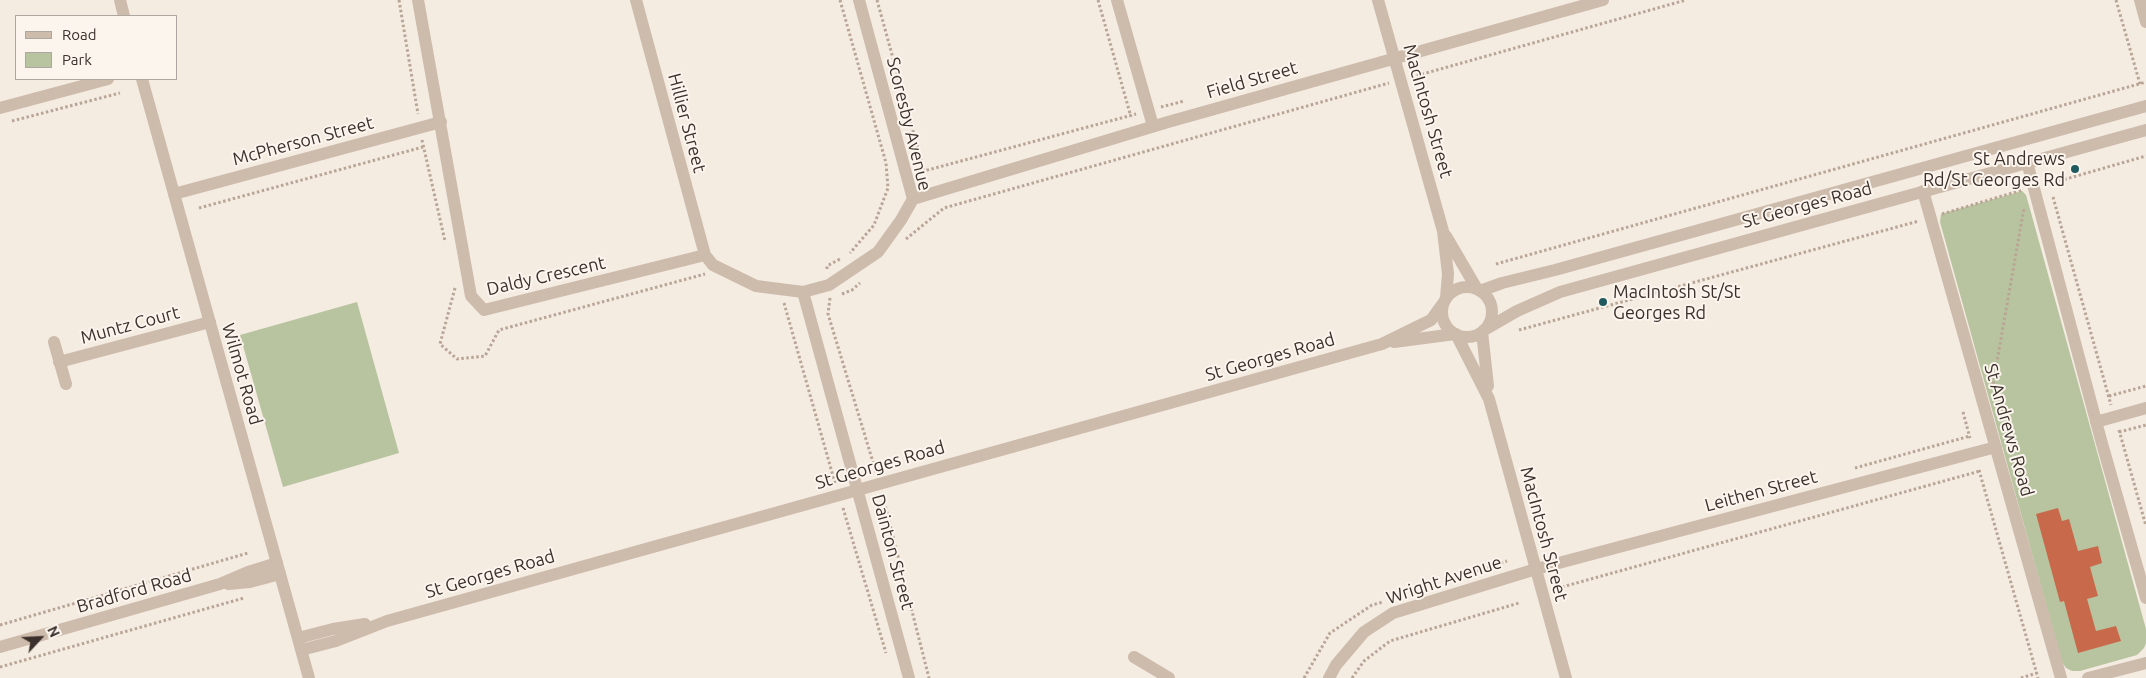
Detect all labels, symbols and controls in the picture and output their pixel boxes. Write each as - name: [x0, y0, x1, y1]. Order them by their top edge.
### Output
- legend: [15, 15, 178, 80]
- text: Road: [62, 26, 97, 43]
- street label: MacIntosh Street: [1399, 42, 1457, 180]
- text: Park: [62, 51, 92, 68]
- street label: Scoresby Avenue: [882, 55, 936, 193]
- street label: Field Street: [1204, 57, 1300, 103]
- street label: Hillier Street: [663, 71, 711, 175]
- street label: McPherson Street: [230, 112, 376, 170]
- place label: St Andrews Rd/St Georges Rd: [1923, 148, 2065, 190]
- marker: St Andrews Rd/St Georges Rd: [2069, 163, 2081, 175]
- street label: St Georges Road: [1740, 177, 1874, 233]
- street label: Daldy Crescent: [485, 252, 607, 300]
- place label: MacIntosh St/St Georges Rd: [1613, 281, 1741, 324]
- marker: MacIntosh St/St Georges Rd: [1597, 296, 1609, 308]
- street label: Muntz Court: [78, 301, 182, 349]
- street label: Wilmot Road: [217, 321, 267, 427]
- street label: St Georges Road: [1203, 328, 1337, 386]
- street label: St Andrews Road: [1980, 361, 2038, 499]
- street label: St Georges Road: [813, 436, 947, 494]
- street label: MacIntosh Street: [1516, 464, 1572, 604]
- street label: Leithen Street: [1702, 466, 1820, 516]
- street label: Dainton Street: [867, 492, 919, 612]
- street label: St Georges Road: [423, 545, 557, 603]
- street label: Wright Avenue: [1384, 551, 1504, 609]
- street label: Bradford Road: [74, 564, 194, 618]
- north arrow: [15, 613, 65, 663]
- text: N: [44, 624, 63, 640]

